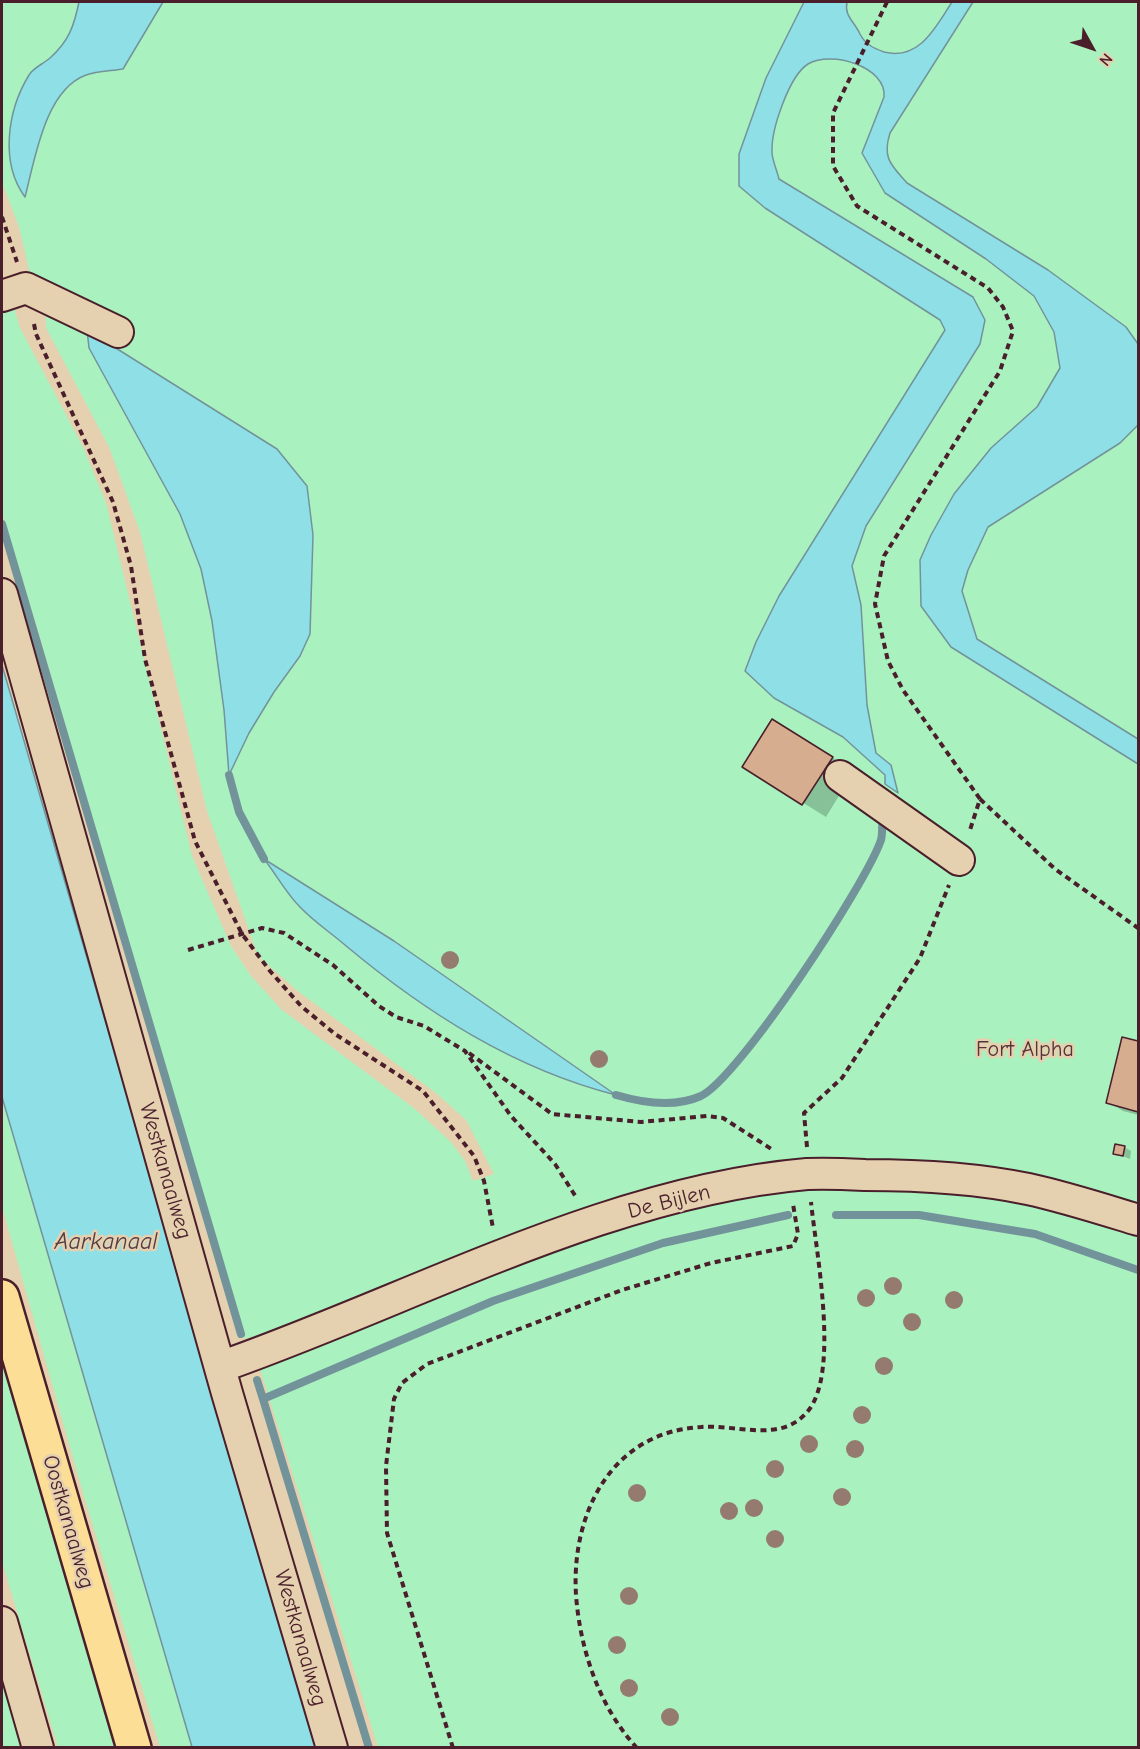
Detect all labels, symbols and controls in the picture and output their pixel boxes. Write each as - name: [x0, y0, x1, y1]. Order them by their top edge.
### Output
- north arrow: [1062, 18, 1122, 78]
- text: N: [1096, 50, 1116, 69]
- park label: Fort Alpha: [976, 1037, 1074, 1063]
- street label: Westkanaalweg: [133, 1100, 197, 1242]
- street label: De Bijlen: [625, 1179, 713, 1225]
- water label: Aarkanaal: [54, 1228, 158, 1256]
- street label: Oostkanaalweg: [36, 1452, 100, 1592]
- street label: Westkanaalweg: [268, 1567, 332, 1709]

